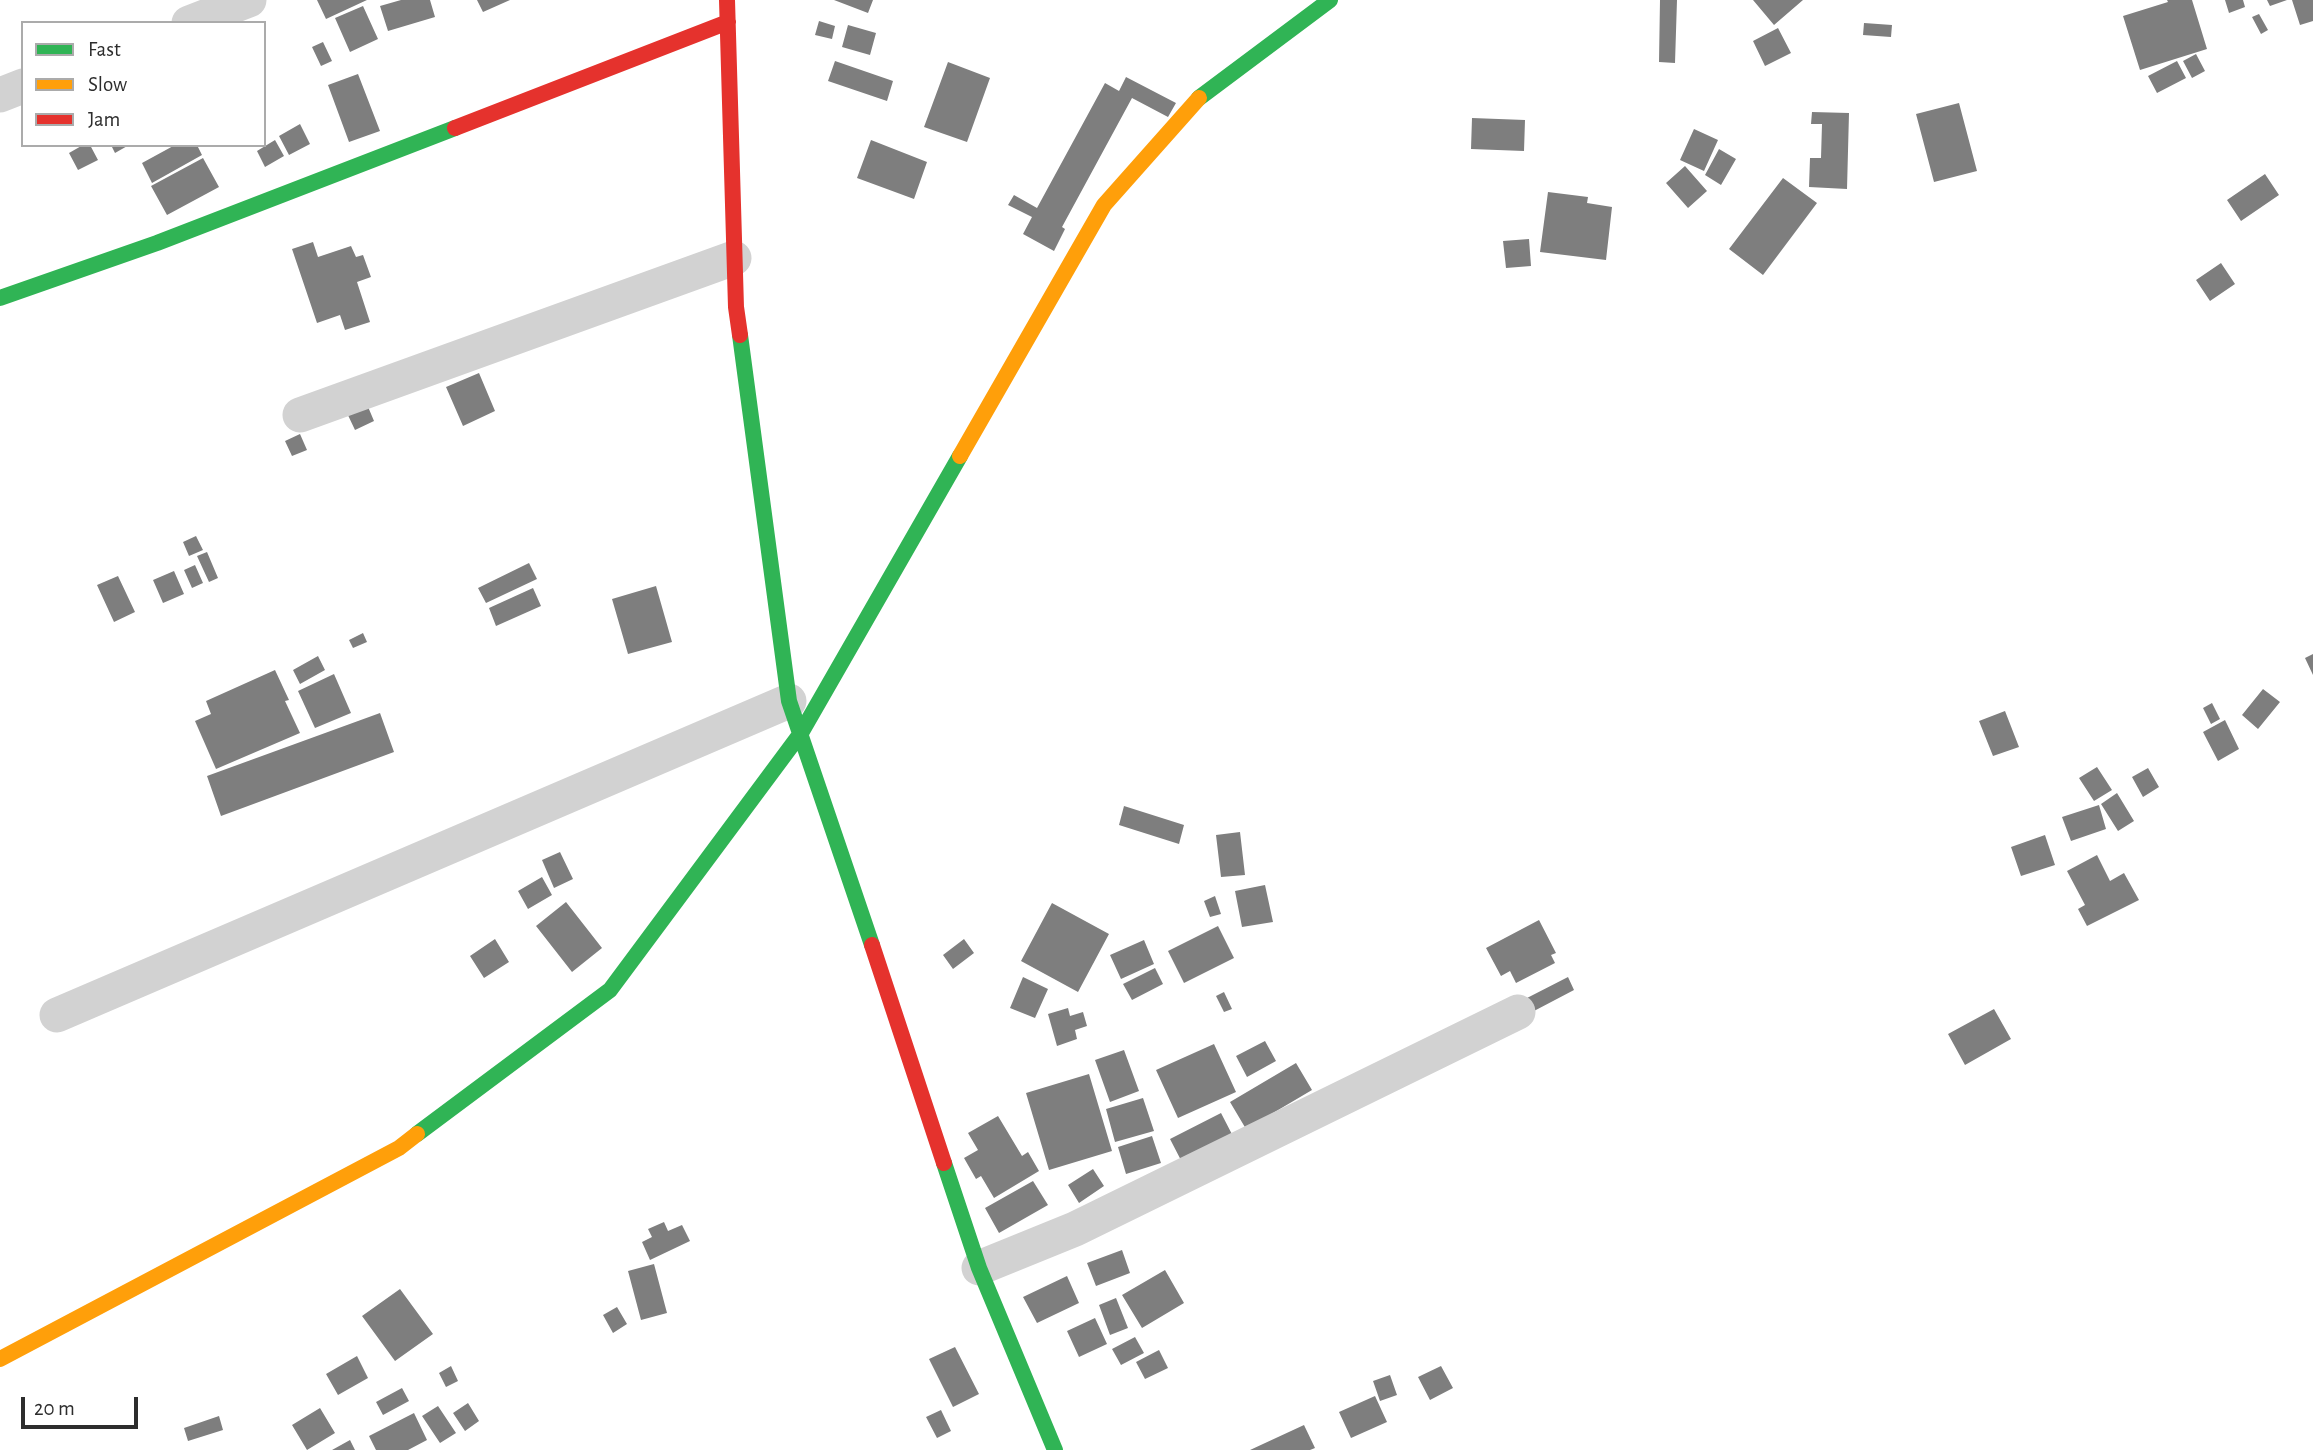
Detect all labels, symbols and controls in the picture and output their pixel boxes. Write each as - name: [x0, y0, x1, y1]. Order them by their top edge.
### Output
- legend: [21, 21, 266, 147]
- text: Fast: [88, 39, 121, 60]
- text: Slow: [88, 74, 127, 95]
- text: Jam: [88, 109, 120, 130]
- scale bar: [24, 1384, 142, 1428]
- text: 20 m: [34, 1398, 75, 1419]

